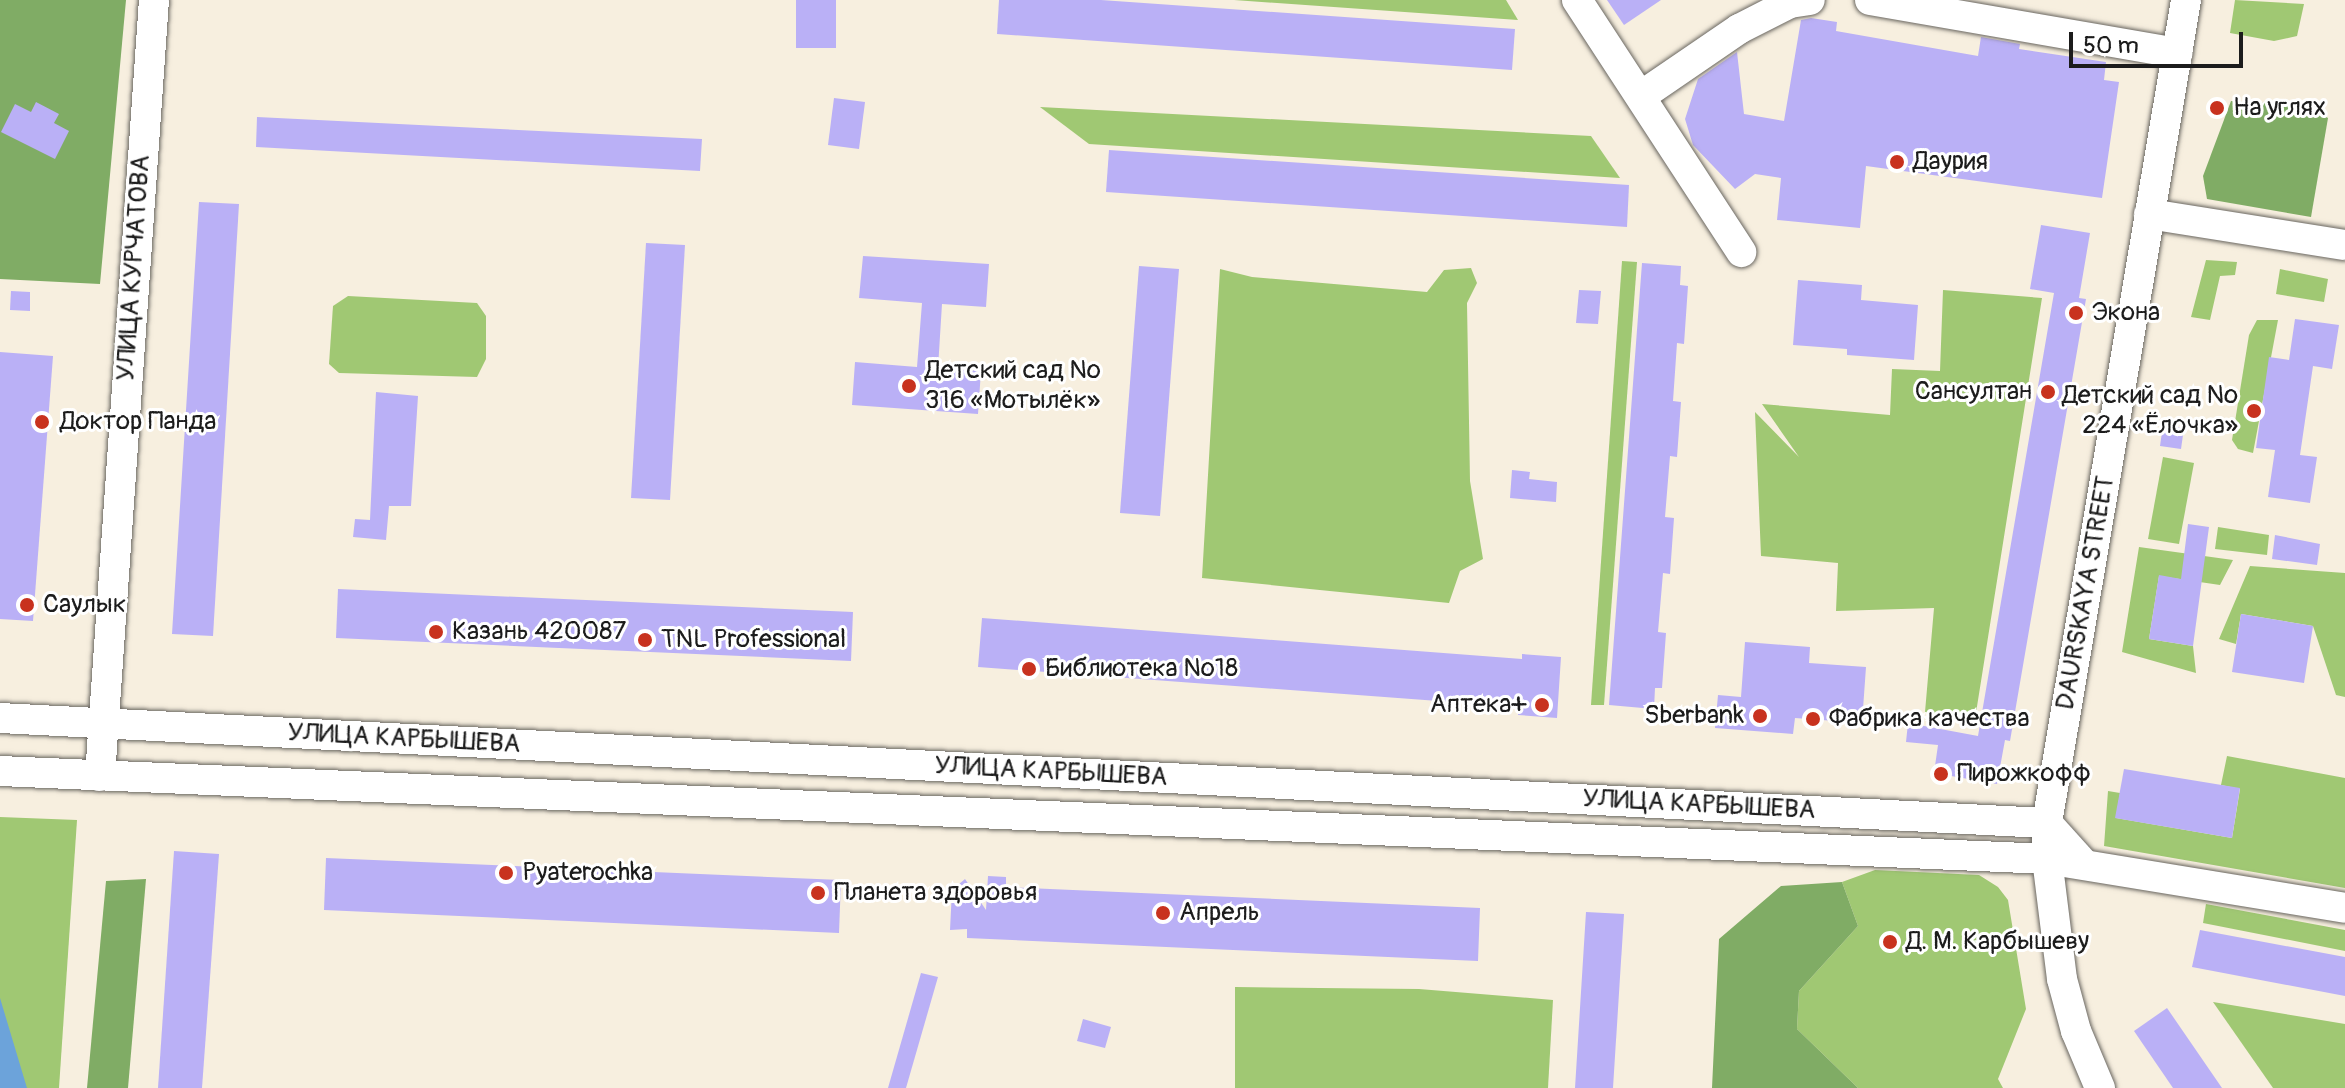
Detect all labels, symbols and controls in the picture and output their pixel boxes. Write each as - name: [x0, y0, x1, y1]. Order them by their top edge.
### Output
- scale bar: [2073, 16, 2247, 66]
- text: 50 m: [2083, 31, 2139, 60]
- place label: На углях: [2233, 92, 2326, 124]
- marker: На углях: [2208, 99, 2226, 117]
- place label: Даурия: [1913, 146, 1988, 178]
- marker: Даурия: [1888, 153, 1906, 171]
- street label: УЛИЦА КУРЧАТОВА: [111, 154, 157, 382]
- place label: Экона: [2092, 297, 2160, 329]
- marker: Экона: [2067, 304, 2085, 322]
- place label: Детский сад № 316 «Мотылёк»: [925, 355, 1101, 416]
- place label: Сансултан: [1915, 376, 2032, 408]
- marker: Детский сад № 316 «Мотылёк»: [900, 377, 918, 395]
- place label: Детский сад № 224 «Ёлочка»: [2062, 380, 2238, 442]
- marker: Сансултан: [2039, 383, 2057, 401]
- marker: Детский сад № 224 «Ёлочка»: [2245, 402, 2263, 420]
- place label: Доктор Панда: [60, 406, 216, 438]
- marker: Доктор Панда: [31, 411, 53, 433]
- street label: DAURSKAYA STREET: [2050, 474, 2122, 712]
- place label: Саулык: [43, 589, 126, 621]
- marker: Саулык: [18, 596, 36, 614]
- place label: Казань 420087: [452, 616, 626, 648]
- marker: Казань 420087: [427, 623, 445, 641]
- place label: TNL Professional: [661, 624, 846, 656]
- marker: TNL Professional: [636, 631, 654, 649]
- place label: Библиотека №18: [1045, 653, 1238, 685]
- marker: Библиотека №18: [1020, 660, 1038, 678]
- place label: Аптека+: [1430, 689, 1526, 721]
- marker: Аптека+: [1533, 696, 1551, 714]
- place label: Sberbank: [1644, 700, 1744, 732]
- place label: Фабрика качества: [1829, 703, 2030, 735]
- marker: Sberbank: [1751, 707, 1769, 725]
- marker: Фабрика качества: [1804, 710, 1822, 728]
- street label: УЛИЦА КАРБЫШЕВА: [287, 717, 521, 761]
- street label: УЛИЦА КАРБЫШЕВА: [934, 750, 1168, 794]
- place label: Пирожкофф: [1957, 758, 2091, 790]
- marker: Пирожкофф: [1932, 765, 1950, 783]
- street label: УЛИЦА КАРБЫШЕВА: [1582, 783, 1816, 827]
- place label: Pyaterochka: [522, 857, 653, 889]
- marker: Pyaterochka: [497, 864, 515, 882]
- place label: Планета здоровья: [834, 877, 1037, 909]
- marker: Планета здоровья: [809, 884, 827, 902]
- place label: Апрель: [1179, 897, 1260, 929]
- marker: Апрель: [1154, 904, 1172, 922]
- place label: Д. М. Карбышеву: [1906, 926, 2089, 958]
- marker: Д. М. Карбышеву: [1881, 933, 1899, 951]

